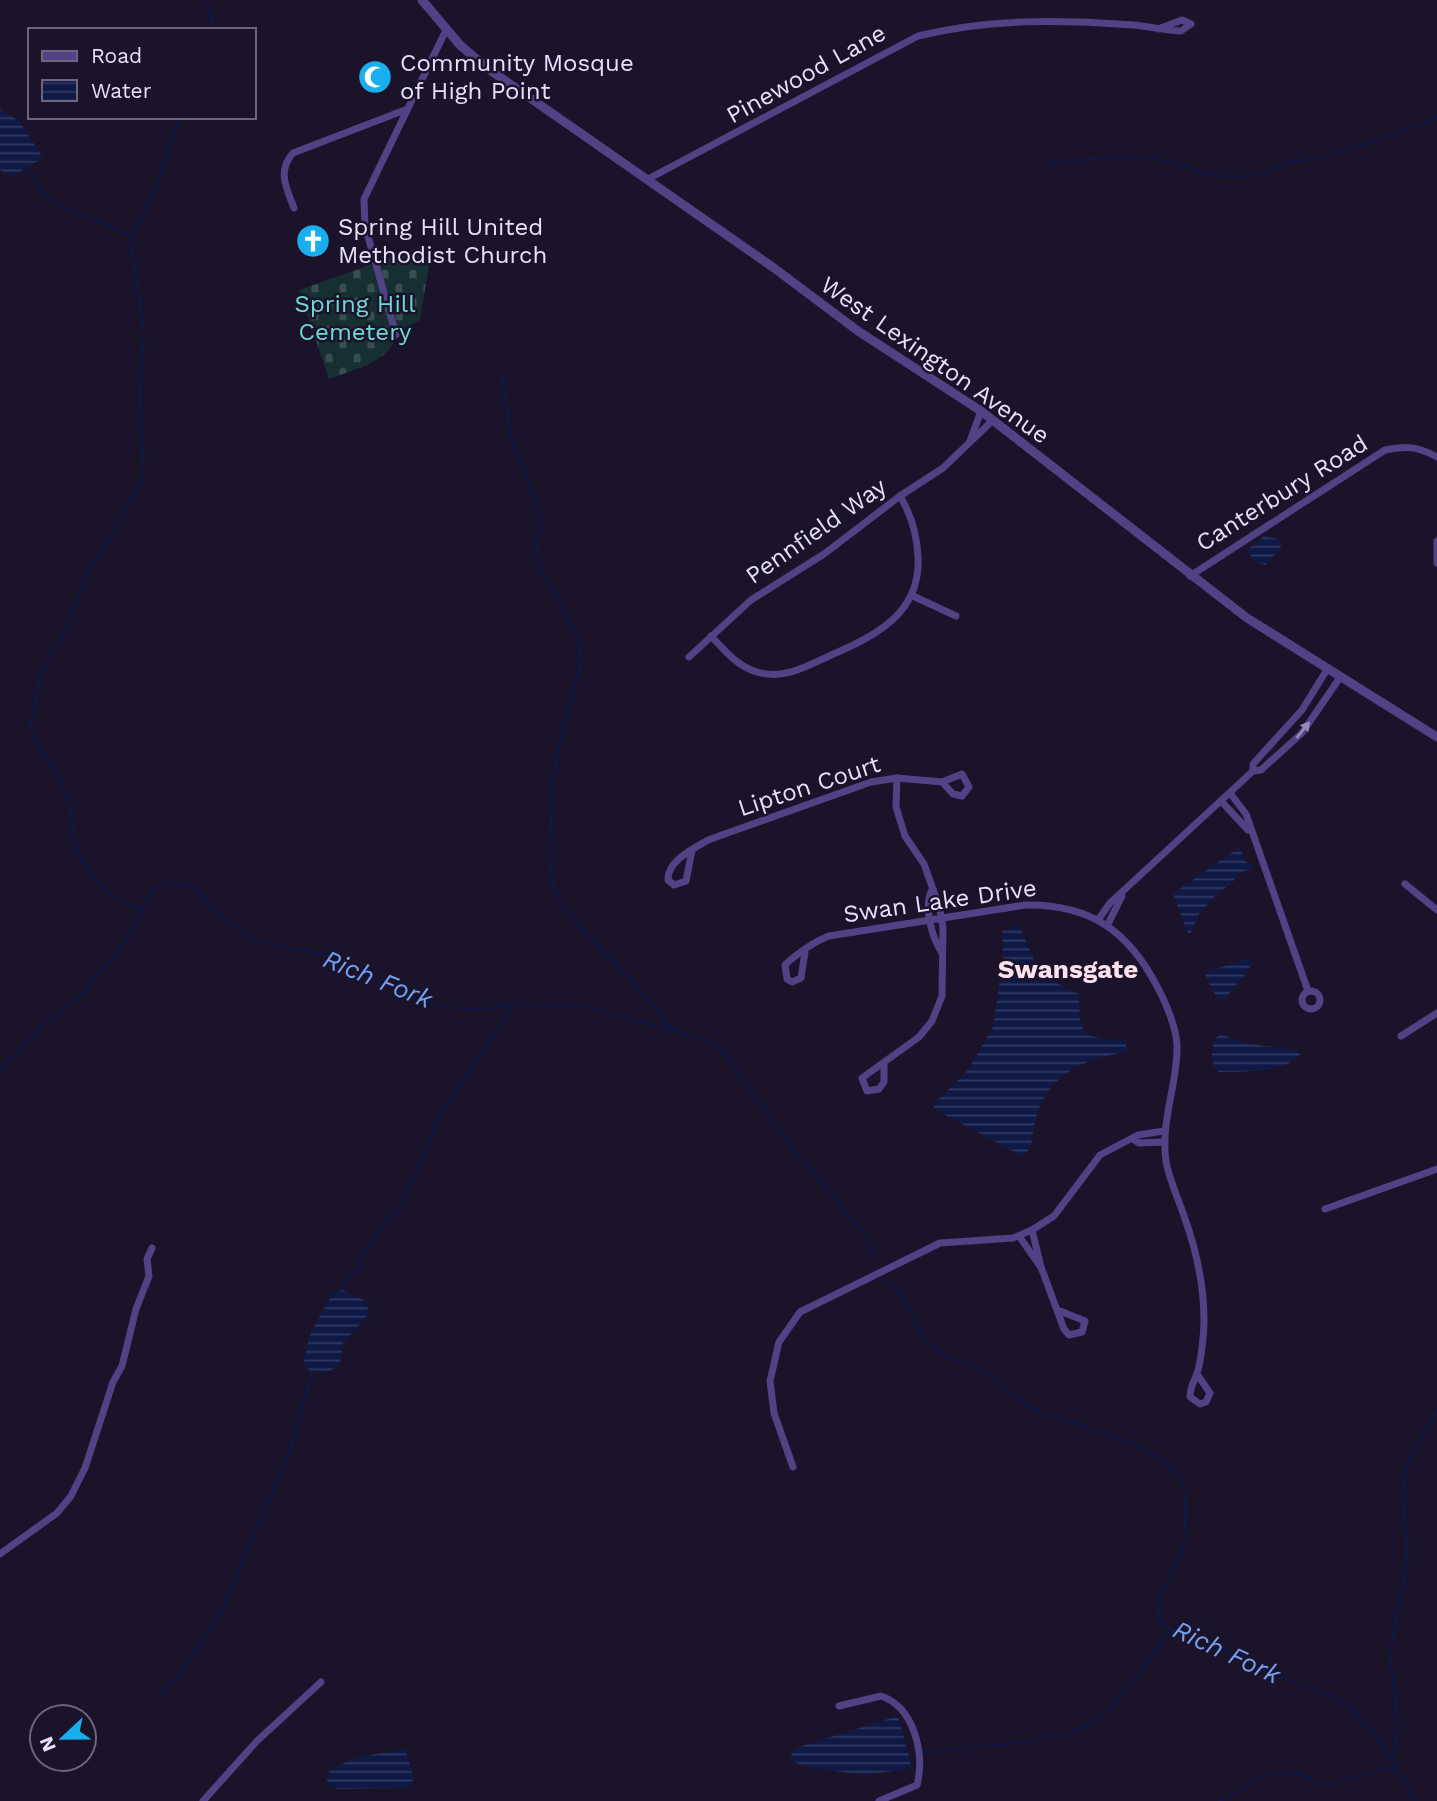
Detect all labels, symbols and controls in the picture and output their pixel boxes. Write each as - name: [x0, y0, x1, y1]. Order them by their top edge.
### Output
- street label: Pinewood Lane: [721, 19, 891, 129]
- legend: [28, 28, 256, 119]
- text: Road: [91, 43, 142, 68]
- place label: Community Mosque of High Point: [400, 49, 634, 105]
- mosque icon: Community Mosque of High Point: [356, 58, 394, 96]
- text: Water: [91, 78, 152, 103]
- place label: Spring Hill United Methodist Church: [338, 213, 547, 269]
- church icon: Spring Hill United Methodist Church: [294, 222, 332, 260]
- street label: West Lexington Avenue: [815, 270, 1055, 450]
- park label: Spring Hill Cemetery: [295, 290, 416, 346]
- street label: Canterbury Road: [1191, 429, 1373, 557]
- street label: Pennfield Way: [740, 472, 892, 590]
- one-way arrow: [1295, 721, 1310, 739]
- street label: Lipton Court: [734, 750, 884, 822]
- street label: Swan Lake Drive: [842, 874, 1038, 928]
- water label: Rich Fork: [319, 944, 438, 1015]
- district label: Swansgate: [998, 954, 1138, 984]
- water label: Rich Fork: [1168, 1614, 1286, 1690]
- north arrow: [28, 1703, 98, 1773]
- text: N: [34, 1733, 61, 1755]

